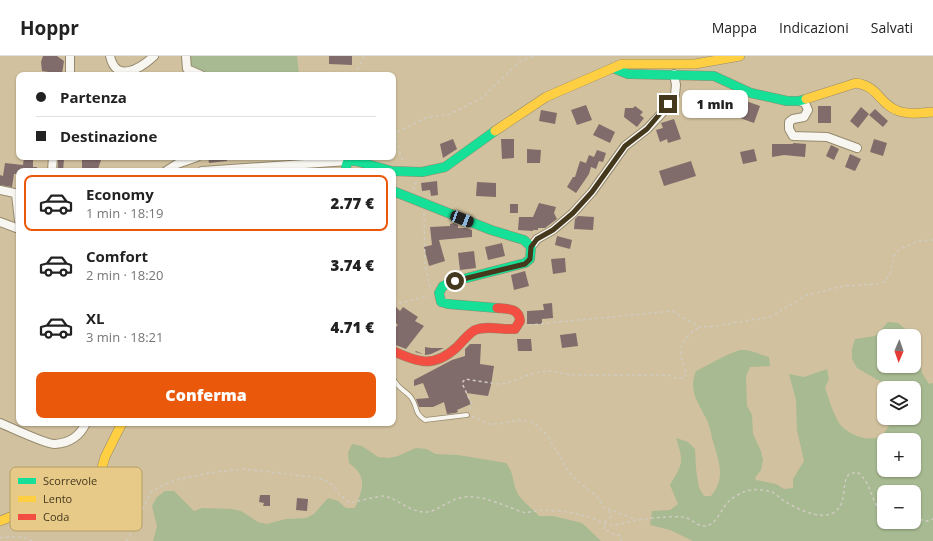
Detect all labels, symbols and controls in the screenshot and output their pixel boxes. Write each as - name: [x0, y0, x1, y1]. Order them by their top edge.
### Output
- text: Hoppr: [20, 15, 79, 41]
- text: Mappa: [712, 18, 757, 37]
- text: Indicazioni: [779, 18, 849, 37]
- text: Salvati: [871, 18, 913, 37]
- text: Partenza: [60, 87, 127, 107]
- callout: 1 min: [682, 90, 748, 118]
- route end: [659, 95, 677, 113]
- text: 1 min: [697, 95, 733, 113]
- text: Destinazione: [60, 126, 157, 146]
- text: Economy: [86, 184, 154, 204]
- icon: car: [38, 185, 74, 221]
- text: 2.77 €: [331, 193, 374, 213]
- text: 1 min · 18:19: [86, 204, 163, 222]
- car: [449, 209, 475, 229]
- text: Comfort: [86, 246, 148, 266]
- icon: car: [38, 247, 74, 283]
- text: 3.74 €: [331, 255, 374, 275]
- text: 2 min · 18:20: [86, 266, 163, 284]
- route start: [446, 272, 464, 290]
- text: XL: [86, 308, 104, 328]
- icon: car: [38, 309, 74, 345]
- text: 4.71 €: [331, 317, 374, 337]
- text: 3 min · 18:21: [86, 328, 163, 346]
- north arrow: [877, 329, 921, 373]
- map controls: [877, 329, 921, 529]
- button: Conferma: [36, 372, 376, 418]
- button: layers: [877, 381, 921, 425]
- button: +: [877, 433, 921, 477]
- legend: [10, 467, 142, 531]
- text: Scorrevole: [43, 473, 97, 488]
- button: −: [877, 485, 921, 529]
- text: Lento: [43, 491, 73, 506]
- text: Coda: [43, 509, 69, 524]

